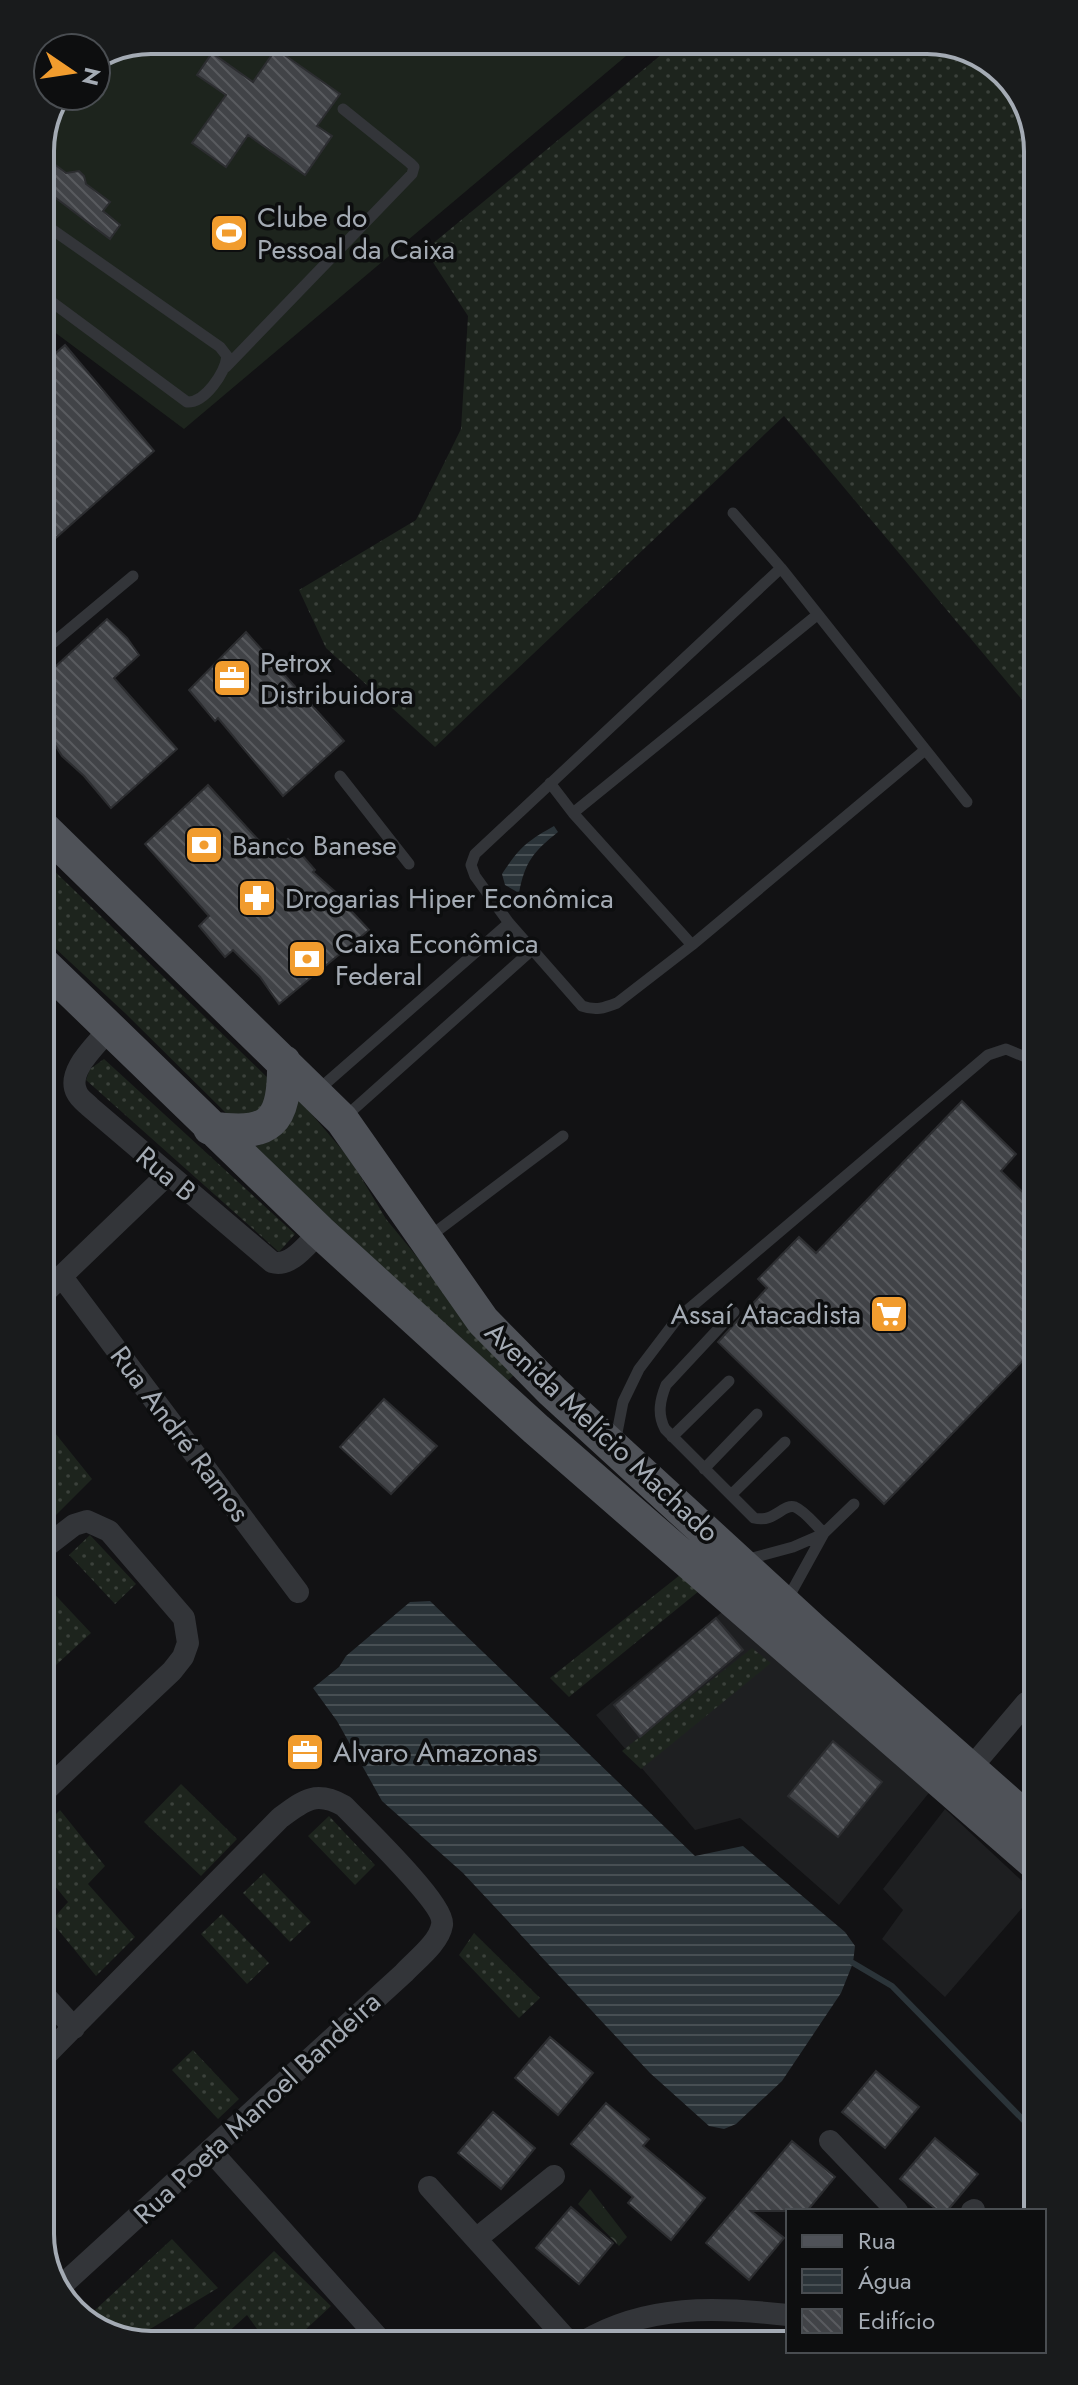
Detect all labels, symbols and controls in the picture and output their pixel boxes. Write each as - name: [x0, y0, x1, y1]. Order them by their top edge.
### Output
- north arrow: [32, 32, 112, 112]
- text: N: [74, 64, 109, 89]
- place label: Clube do Pessoal da Caixa: [257, 197, 455, 270]
- sports icon: Clube do Pessoal da Caixa: [208, 212, 250, 254]
- place label: Petrox Distribuidora: [260, 642, 413, 715]
- office icon: Petrox Distribuidora: [211, 657, 253, 699]
- bank icon: Banco Banese: [183, 824, 225, 866]
- place label: Banco Banese: [232, 825, 397, 866]
- pharmacy icon: Drogarias Hiper Econômica: [236, 877, 278, 919]
- place label: Drogarias Hiper Econômica: [285, 878, 614, 919]
- place label: Caixa Econômica Federal: [335, 923, 539, 996]
- bank icon: Caixa Econômica Federal: [286, 938, 328, 980]
- street label: Rua B: [127, 1136, 205, 1212]
- supermarket icon: Assaí Atacadista: [868, 1293, 910, 1335]
- place label: Assaí Atacadista: [671, 1294, 861, 1335]
- street label: Avenida Melício Machado: [476, 1312, 728, 1552]
- street label: Rua André Ramos: [100, 1337, 260, 1531]
- office icon: Alvaro Amazonas: [284, 1731, 326, 1773]
- place label: Alvaro Amazonas: [333, 1732, 538, 1773]
- street label: Rua Poeta Manoel Bandeira: [124, 1982, 390, 2234]
- legend: [786, 2209, 1046, 2353]
- text: Rua: [858, 2223, 896, 2258]
- text: Água: [858, 2263, 912, 2298]
- text: Edifício: [858, 2303, 935, 2338]

